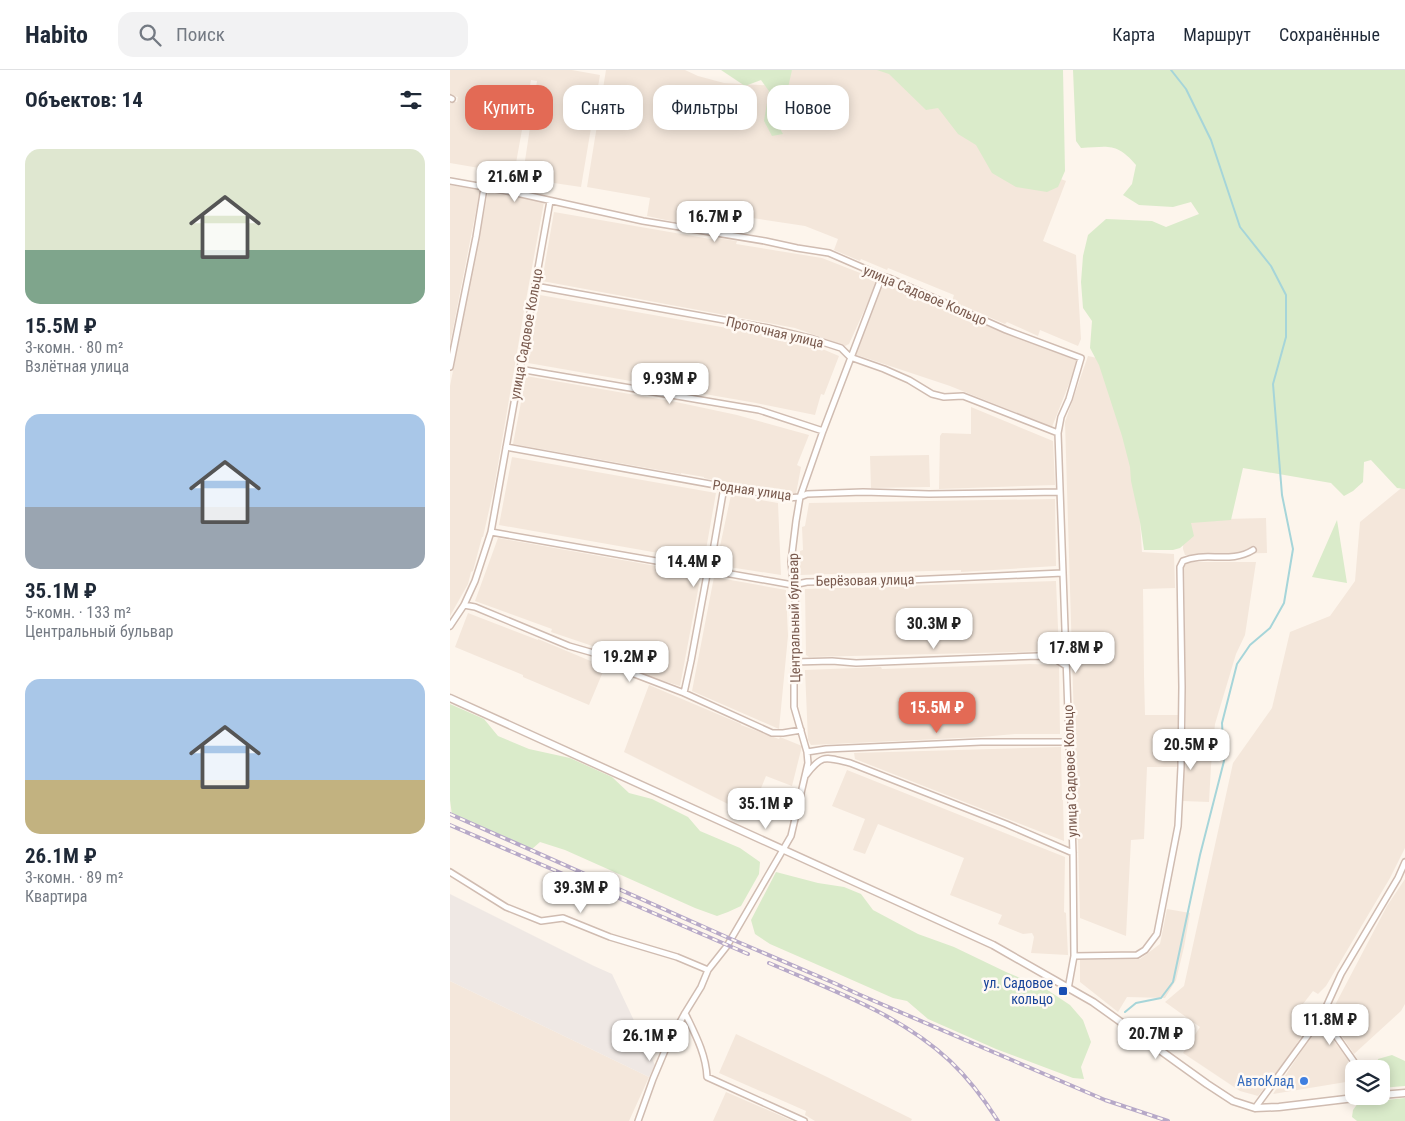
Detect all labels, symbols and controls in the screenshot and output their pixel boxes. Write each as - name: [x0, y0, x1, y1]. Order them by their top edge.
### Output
- search box: [118, 12, 468, 57]
- text: Habito: [25, 21, 88, 49]
- icon: search: [136, 21, 164, 49]
- text: Поиск: [176, 23, 225, 46]
- text: Карта: [1112, 24, 1155, 45]
- text: Маршрут: [1183, 24, 1251, 45]
- text: Сохранённые: [1279, 24, 1380, 45]
- chip: Купить: [465, 85, 553, 130]
- chip: Снять: [563, 85, 643, 130]
- chip: Фильтры: [653, 85, 757, 130]
- chip: Новое: [767, 85, 849, 130]
- icon: filters: [397, 86, 425, 114]
- text: Объектов: 14: [25, 88, 143, 112]
- pin: 21.6M ₽: [469, 160, 561, 203]
- text: 21.6M ₽: [488, 167, 542, 186]
- icon: home: [180, 182, 270, 272]
- pin: 16.7M ₽: [669, 200, 761, 243]
- text: 16.7M ₽: [688, 207, 742, 226]
- street label: улица Садовое Кольцо: [861, 262, 989, 328]
- street label: улица Садовое Кольцо: [507, 267, 545, 401]
- street label: Проточная улица: [725, 313, 825, 351]
- text: 15.5M ₽: [25, 314, 97, 338]
- text: 3-комн. · 80 m²: [25, 338, 123, 357]
- text: Взлётная улица: [25, 357, 129, 376]
- pin: 9.93M ₽: [624, 362, 716, 405]
- text: 9.93M ₽: [643, 369, 697, 388]
- icon: home: [180, 447, 270, 537]
- street label: Родная улица: [712, 477, 792, 503]
- pin: 14.4M ₽: [648, 546, 740, 588]
- text: 14.4M ₽: [667, 552, 721, 571]
- street label: Центральный бульвар: [785, 553, 803, 683]
- street label: Берёзовая улица: [816, 571, 914, 589]
- text: 35.1M ₽: [25, 579, 97, 603]
- text: 5-комн. · 133 m²: [25, 603, 131, 622]
- pin: 30.3M ₽: [888, 608, 980, 650]
- text: 30.3M ₽: [907, 614, 961, 633]
- text: Центральный бульвар: [25, 622, 173, 641]
- pin: 17.8M ₽: [1030, 632, 1122, 674]
- text: 17.8M ₽: [1049, 638, 1103, 657]
- pin: 19.2M ₽: [584, 640, 676, 683]
- text: 19.2M ₽: [603, 647, 657, 666]
- pin: 15.5M ₽: [891, 692, 983, 734]
- text: 15.5M ₽: [910, 698, 964, 717]
- street label: улица Садовое Кольцо: [1060, 704, 1080, 838]
- icon: home: [180, 712, 270, 802]
- pin: 20.5M ₽: [1145, 728, 1237, 771]
- text: 20.5M ₽: [1164, 735, 1218, 754]
- pin: 35.1M ₽: [720, 788, 812, 830]
- text: 35.1M ₽: [739, 794, 793, 813]
- text: 26.1M ₽: [25, 844, 97, 868]
- text: 3-комн. · 89 m²: [25, 868, 123, 887]
- pin: 39.3M ₽: [535, 872, 627, 914]
- text: 39.3M ₽: [554, 878, 608, 897]
- text: Квартира: [25, 887, 87, 906]
- place label: ул. Садовое кольцо: [984, 975, 1053, 1007]
- marker: ул. Садовое кольцо: [1057, 985, 1069, 997]
- pin: 11.8M ₽: [1284, 1004, 1376, 1046]
- text: 11.8M ₽: [1303, 1010, 1357, 1029]
- pin: 20.7M ₽: [1110, 1018, 1202, 1060]
- pin: 26.1M ₽: [604, 1020, 696, 1062]
- text: 20.7M ₽: [1129, 1024, 1183, 1043]
- text: 26.1M ₽: [623, 1026, 677, 1045]
- map controls: [1345, 1060, 1390, 1105]
- button: layers: [1345, 1060, 1390, 1105]
- place label: АвтоКлад: [1237, 1073, 1294, 1089]
- marker: АвтоКлад: [1298, 1075, 1310, 1087]

